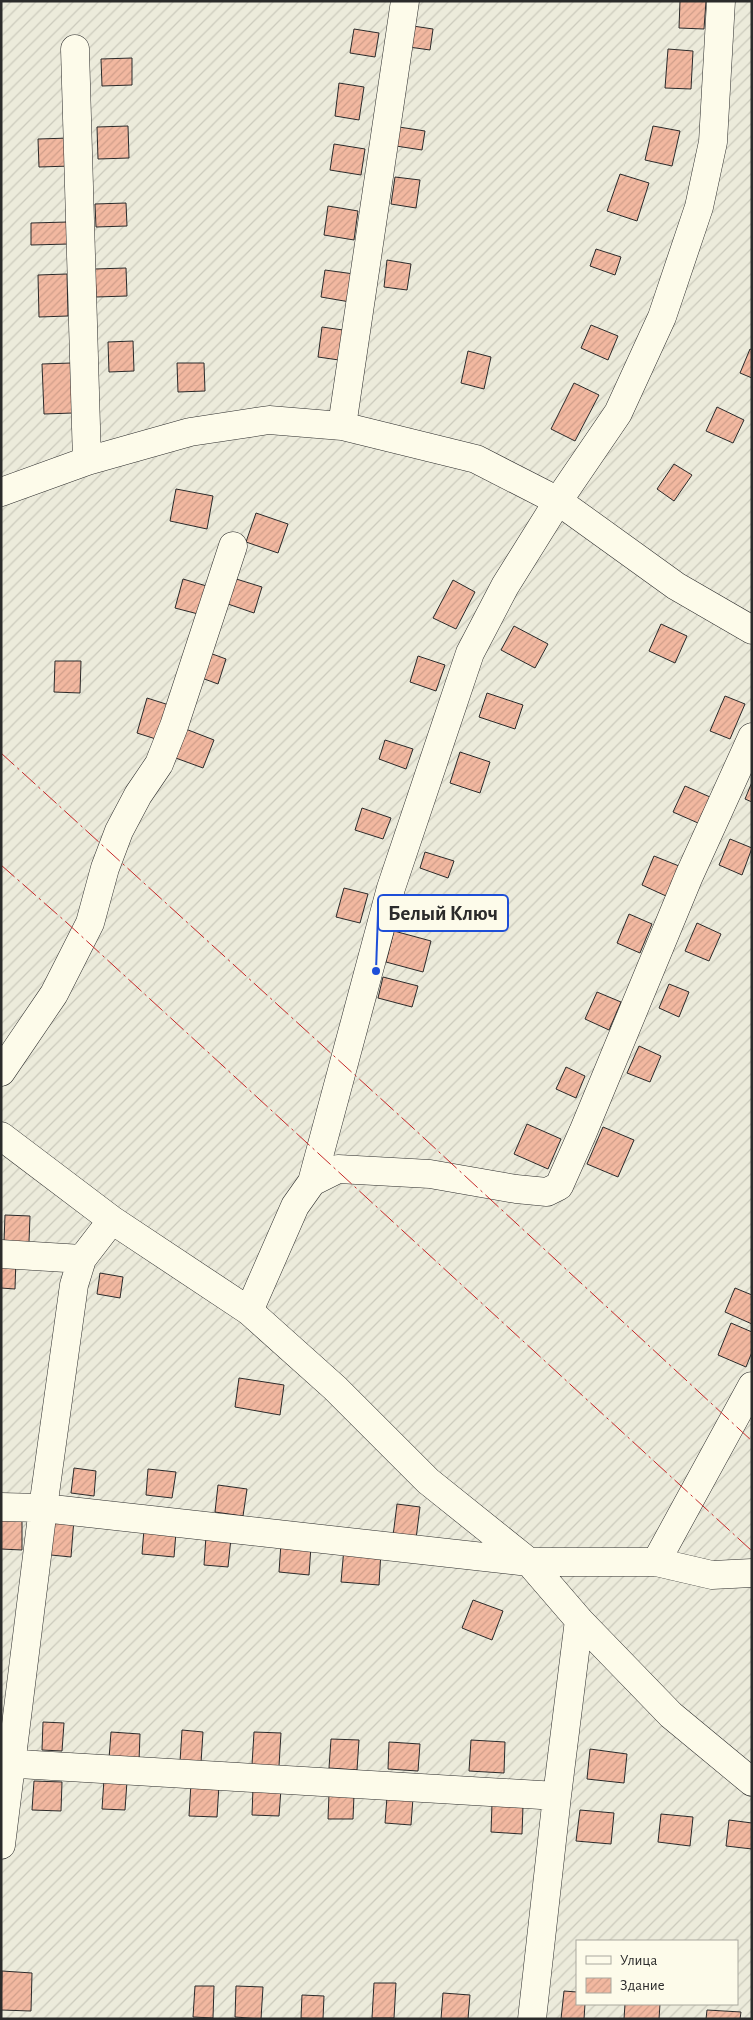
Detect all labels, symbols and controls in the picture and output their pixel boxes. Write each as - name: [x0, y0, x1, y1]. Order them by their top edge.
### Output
- callout: Белый Ключ: [378, 895, 508, 931]
- text: Белый Ключ: [388, 903, 498, 924]
- legend: [576, 1940, 738, 2005]
- text: Улица: [620, 1953, 657, 1968]
- text: Здание: [620, 1978, 665, 1993]

